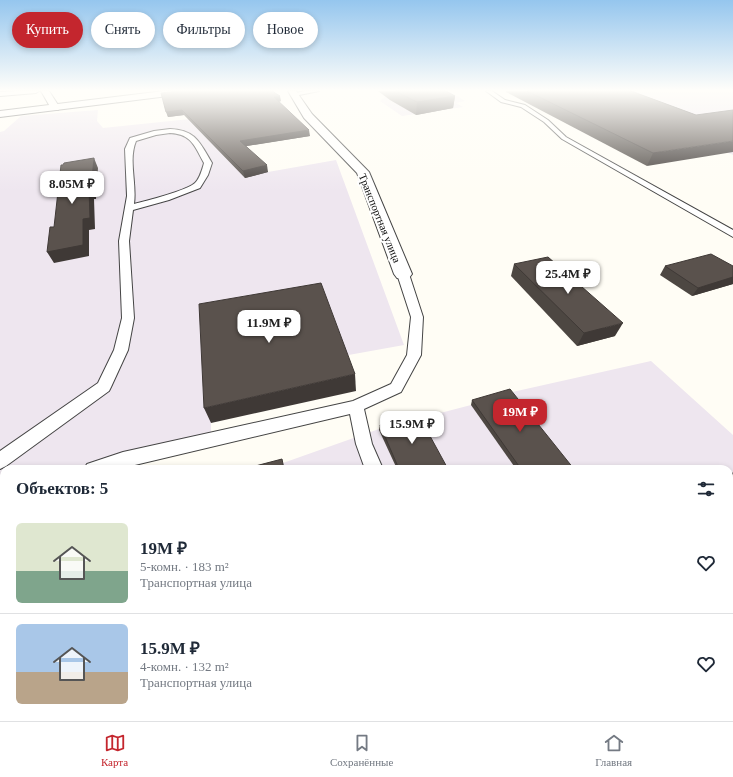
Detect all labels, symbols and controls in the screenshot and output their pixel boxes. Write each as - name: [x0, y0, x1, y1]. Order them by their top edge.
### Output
- chip: Купить: [12, 12, 83, 48]
- chip: Снять: [91, 12, 155, 48]
- chip: Фильтры: [163, 12, 245, 48]
- chip: Новое: [253, 12, 318, 48]
- pin: 8.05M ₽: [35, 171, 109, 205]
- street label: Транспортная улица: [357, 172, 403, 264]
- text: 8.05M ₽: [49, 176, 95, 191]
- pin: 25.4M ₽: [531, 261, 605, 295]
- text: 25.4M ₽: [545, 266, 591, 281]
- pin: 11.9M ₽: [232, 310, 306, 344]
- text: 11.9M ₽: [246, 315, 292, 330]
- pin: 19M ₽: [492, 399, 548, 433]
- text: 19M ₽: [502, 404, 538, 419]
- pin: 15.9M ₽: [375, 411, 449, 445]
- text: 15.9M ₽: [389, 416, 435, 431]
- icon: filters: [695, 478, 717, 500]
- text: Объектов: 5: [16, 479, 108, 498]
- icon: home: [48, 539, 96, 587]
- text: 19M ₽: [140, 539, 187, 558]
- icon: heart: [695, 552, 717, 574]
- text: 5-комн. · 183 m²: [140, 559, 229, 574]
- text: Транспортная улица: [140, 575, 252, 590]
- text: 15.9M ₽: [140, 639, 200, 658]
- icon: home: [48, 640, 96, 688]
- icon: heart: [695, 653, 717, 675]
- text: 4-комн. · 132 m²: [140, 659, 229, 674]
- text: Транспортная улица: [140, 675, 252, 690]
- tab: Карта: [101, 732, 128, 768]
- tab: Сохранённые: [330, 732, 393, 768]
- tab: Главная: [595, 732, 632, 768]

